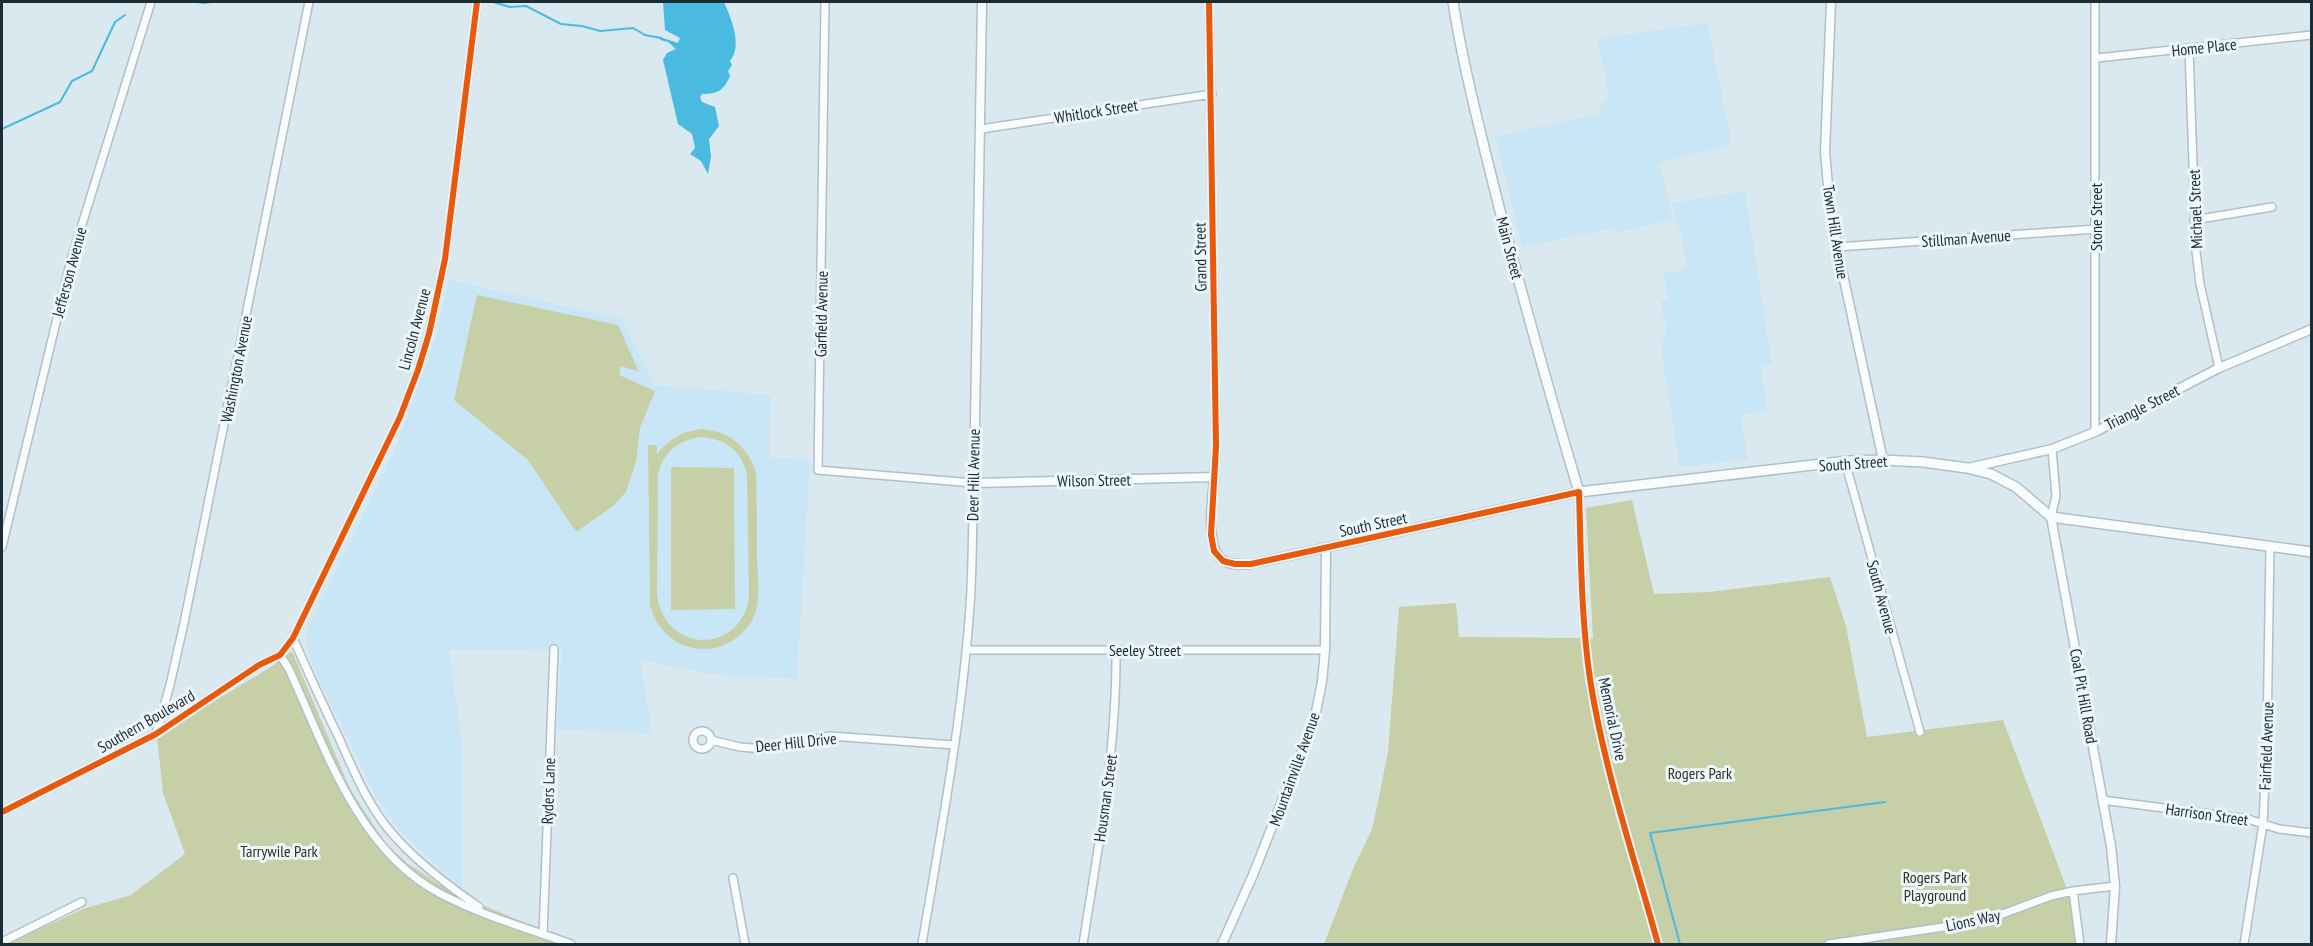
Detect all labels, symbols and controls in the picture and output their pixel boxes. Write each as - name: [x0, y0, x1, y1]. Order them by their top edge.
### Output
- street label: Home Place: [2170, 34, 2238, 60]
- street label: Whitlock Street: [1053, 94, 1140, 127]
- street label: Michael Street: [2184, 168, 2206, 249]
- street label: Stone Street: [2086, 182, 2106, 251]
- street label: Town Hill Avenue: [1819, 183, 1853, 281]
- street label: Main Street: [1492, 215, 1528, 282]
- street label: Grand Street: [1189, 222, 1211, 292]
- street label: Jefferson Avenue: [47, 225, 91, 320]
- street label: Stillman Avenue: [1921, 225, 2011, 251]
- street label: Garfield Avenue: [810, 271, 832, 357]
- street label: Lincoln Avenue: [394, 286, 434, 372]
- street label: Washington Avenue: [216, 314, 256, 424]
- street label: Triangle Street: [2101, 379, 2183, 434]
- street label: Deer Hill Avenue: [962, 429, 984, 521]
- street label: South Street: [1818, 451, 1889, 475]
- street label: Wilson Street: [1057, 469, 1132, 491]
- street label: South Street: [1337, 507, 1409, 541]
- street label: South Avenue: [1863, 558, 1901, 636]
- street label: Seeley Street: [1109, 640, 1182, 660]
- street label: Coal Pit Hill Road: [2066, 647, 2102, 745]
- street label: Memorial Drive: [1594, 676, 1632, 762]
- street label: Southern Boulevard: [94, 685, 198, 757]
- street label: Fairfield Avenue: [2254, 701, 2278, 791]
- street label: Mountainville Avenue: [1264, 709, 1324, 829]
- street label: Deer Hill Drive: [755, 728, 837, 756]
- street label: Housman Street: [1089, 752, 1121, 843]
- street label: Ryders Lane: [537, 757, 559, 825]
- park label: Rogers Park: [1668, 763, 1733, 783]
- street label: Harrison Street: [2164, 798, 2250, 830]
- park label: Tarrywile Park: [240, 841, 319, 861]
- park label: Rogers Park Playground: [1903, 867, 1968, 905]
- street label: Lions Way: [1944, 904, 2002, 936]

